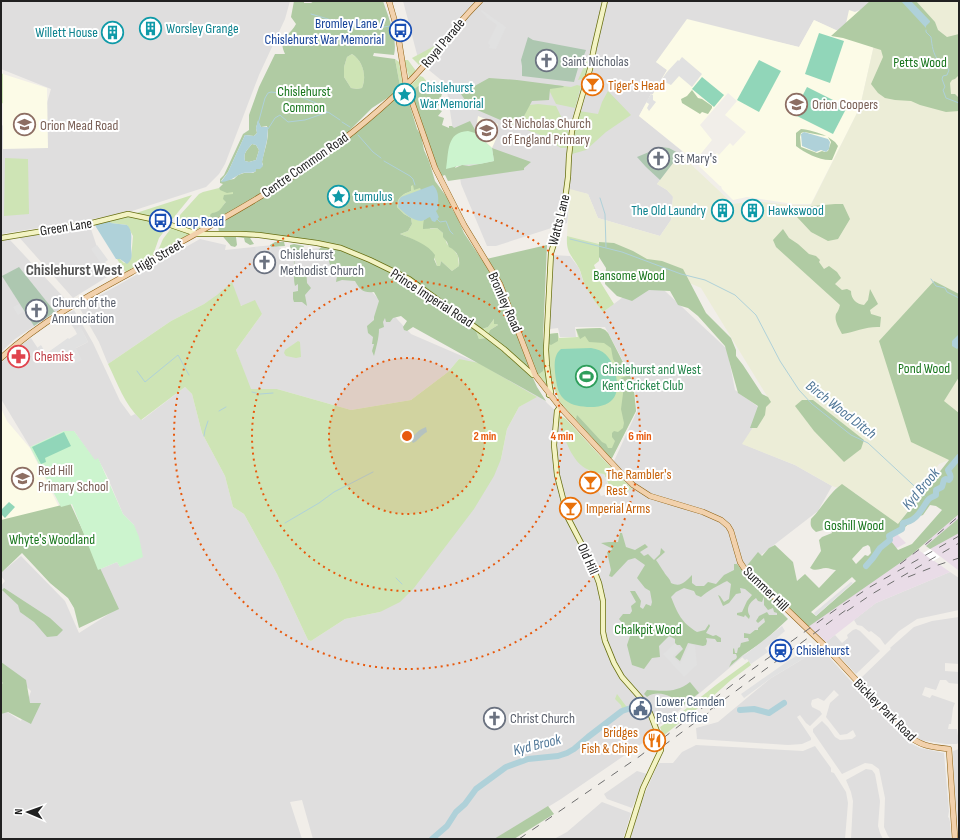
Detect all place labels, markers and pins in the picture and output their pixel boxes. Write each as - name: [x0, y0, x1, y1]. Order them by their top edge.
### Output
- building icon: Worsley Grange: [137, 15, 163, 41]
- place label: Bromley Lane / Chislehurst War Memorial: [264, 15, 384, 48]
- bus stop icon: Bromley Lane / Chislehurst War Memorial: [387, 18, 413, 44]
- building icon: Willett House: [100, 19, 126, 45]
- place label: Worsley Grange: [166, 20, 239, 37]
- place label: Willett House: [35, 24, 98, 41]
- church icon: Saint Nicholas: [533, 48, 559, 74]
- place label: Saint Nicholas: [562, 53, 629, 70]
- bar icon: Tiger's Head: [580, 72, 606, 98]
- place label: Tiger's Head: [608, 77, 665, 94]
- place label: Chislehurst War Memorial: [420, 79, 484, 112]
- place icon: Chislehurst War Memorial: [392, 82, 418, 108]
- school or university icon: Orion Coopers: [784, 91, 810, 117]
- place label: Orion Coopers: [812, 96, 878, 113]
- school or university icon: Orion Mead Road: [12, 112, 38, 138]
- place label: St Nicholas Church of England Primary: [502, 115, 591, 148]
- place label: Orion Mead Road: [40, 117, 118, 134]
- school or university icon: St Nicholas Church of England Primary: [473, 118, 499, 144]
- church icon: St Mary's: [645, 145, 671, 171]
- place label: St Mary's: [674, 150, 717, 167]
- place icon: tumulus: [326, 183, 352, 209]
- place label: tumulus: [354, 188, 392, 205]
- building icon: The Old Laundry: [709, 197, 735, 223]
- building icon: Hawkswood: [739, 197, 765, 223]
- place label: The Old Laundry: [631, 202, 707, 219]
- place label: Hawkswood: [768, 202, 824, 219]
- bus stop icon: Loop Road: [148, 208, 174, 234]
- place label: Loop Road: [176, 213, 224, 230]
- place label: Chislehurst Methodist Church: [280, 246, 364, 279]
- church icon: Chislehurst Methodist Church: [251, 249, 277, 275]
- place label: Church of the Annunciation: [51, 294, 116, 327]
- church icon: Church of the Annunciation: [24, 297, 50, 323]
- pharmacy icon: Chemist: [5, 343, 31, 369]
- place label: Chemist: [34, 348, 73, 365]
- place label: Chislehurst and West Kent Cricket Club: [602, 361, 701, 394]
- sports icon: Chislehurst and West Kent Cricket Club: [573, 364, 599, 390]
- centre of rings: [400, 429, 414, 443]
- place label: Red Hill Primary School: [38, 462, 108, 495]
- school or university icon: Red Hill Primary School: [10, 465, 36, 491]
- place label: The Rambler's Rest: [606, 466, 671, 499]
- bar icon: The Rambler's Rest: [578, 469, 604, 495]
- bar icon: Imperial Arms: [558, 495, 584, 521]
- place label: Imperial Arms: [586, 500, 650, 517]
- station icon: Chislehurst: [768, 637, 794, 663]
- place label: Chislehurst: [796, 642, 850, 659]
- place label: Lower Camden Post Office: [656, 693, 725, 726]
- public building icon: Lower Camden Post Office: [628, 696, 654, 722]
- church icon: Christ Church: [482, 705, 508, 731]
- place label: Christ Church: [510, 710, 575, 727]
- place label: Bridges Fish & Chips: [581, 724, 638, 757]
- restaurant icon: Bridges Fish & Chips: [641, 727, 667, 753]

